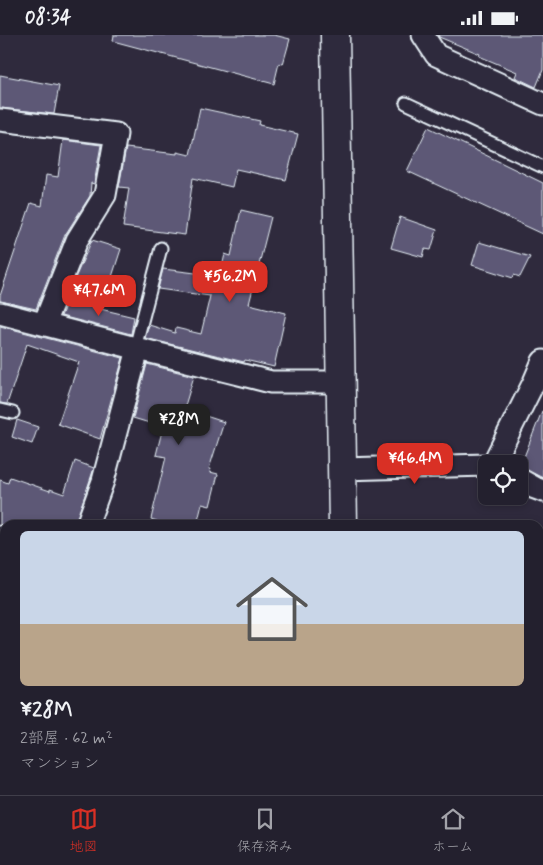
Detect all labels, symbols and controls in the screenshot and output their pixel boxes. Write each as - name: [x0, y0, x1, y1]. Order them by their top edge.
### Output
- text: 08:34: [25, 5, 71, 30]
- pin: ¥56.2M: [189, 261, 271, 303]
- text: ¥56.2M: [204, 266, 256, 287]
- pin: ¥47.6M: [58, 275, 140, 317]
- text: ¥47.6M: [73, 280, 125, 301]
- pin: ¥28M: [149, 403, 209, 446]
- text: ¥28M: [159, 409, 199, 430]
- pin: ¥46.4M: [374, 443, 456, 485]
- text: ¥46.4M: [388, 448, 442, 469]
- map controls: [478, 455, 528, 505]
- button: locate: [478, 455, 528, 505]
- icon: home: [227, 564, 317, 654]
- text: ¥28M: [20, 696, 72, 724]
- text: 2部屋 · 62 m²: [20, 728, 113, 749]
- text: マンション: [20, 753, 99, 774]
- tab: 地図: [70, 805, 98, 856]
- tab: 保存済み: [237, 805, 293, 856]
- tab: ホーム: [432, 805, 473, 856]

